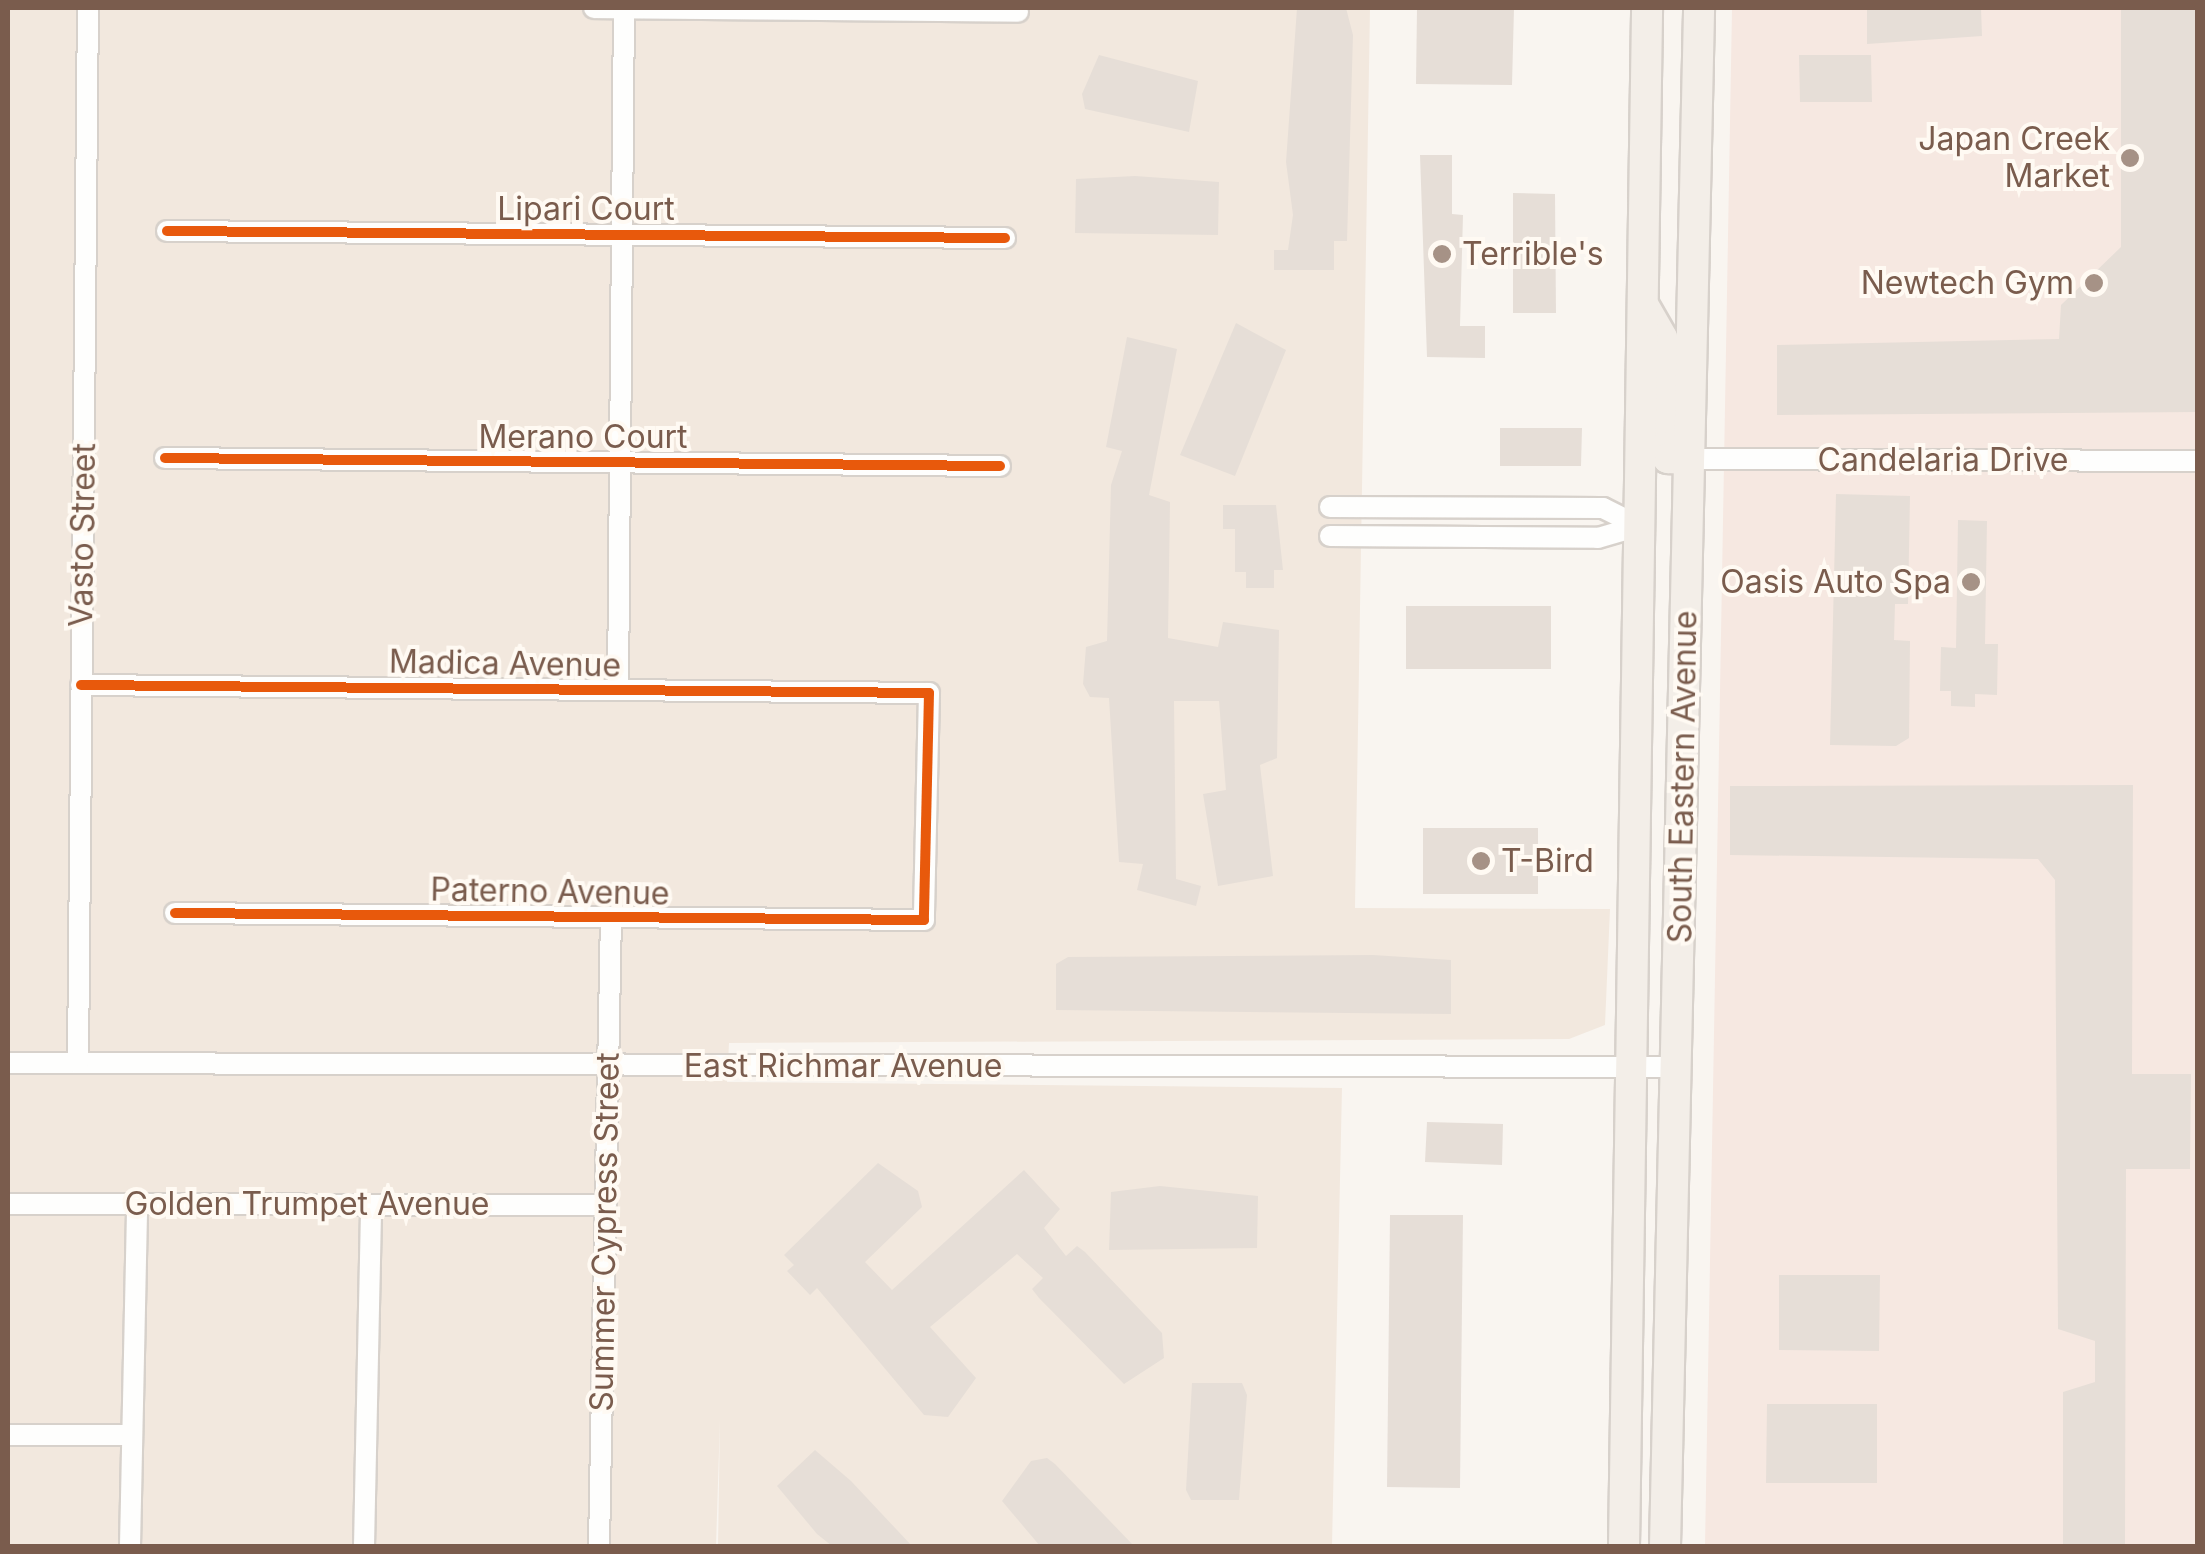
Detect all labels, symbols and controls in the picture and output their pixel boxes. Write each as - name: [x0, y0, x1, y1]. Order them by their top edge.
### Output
- place label: Japan Creek Market: [1918, 121, 2110, 196]
- marker: Japan Creek Market: [2119, 147, 2141, 169]
- street label: Lipari Court: [497, 190, 675, 228]
- place label: Terrible's: [1462, 235, 1604, 273]
- marker: Terrible's: [1431, 243, 1453, 265]
- place label: Newtech Gym: [1861, 264, 2074, 302]
- marker: Newtech Gym: [2083, 272, 2105, 294]
- street label: Merano Court: [478, 418, 688, 456]
- street label: Candelaria Drive: [1818, 441, 2068, 479]
- street label: Vasto Street: [62, 443, 104, 627]
- place label: Oasis Auto Spa: [1720, 563, 1951, 601]
- marker: Oasis Auto Spa: [1960, 571, 1982, 593]
- street label: South Eastern Avenue: [1661, 610, 1705, 944]
- street label: Madica Avenue: [389, 643, 621, 685]
- place label: T-Bird: [1501, 842, 1594, 880]
- marker: T-Bird: [1470, 850, 1492, 872]
- street label: Paterno Avenue: [430, 871, 670, 913]
- street label: East Richmar Avenue: [684, 1047, 1002, 1085]
- street label: Summer Cypress Street: [583, 1052, 627, 1412]
- street label: Golden Trumpet Avenue: [125, 1185, 489, 1223]

